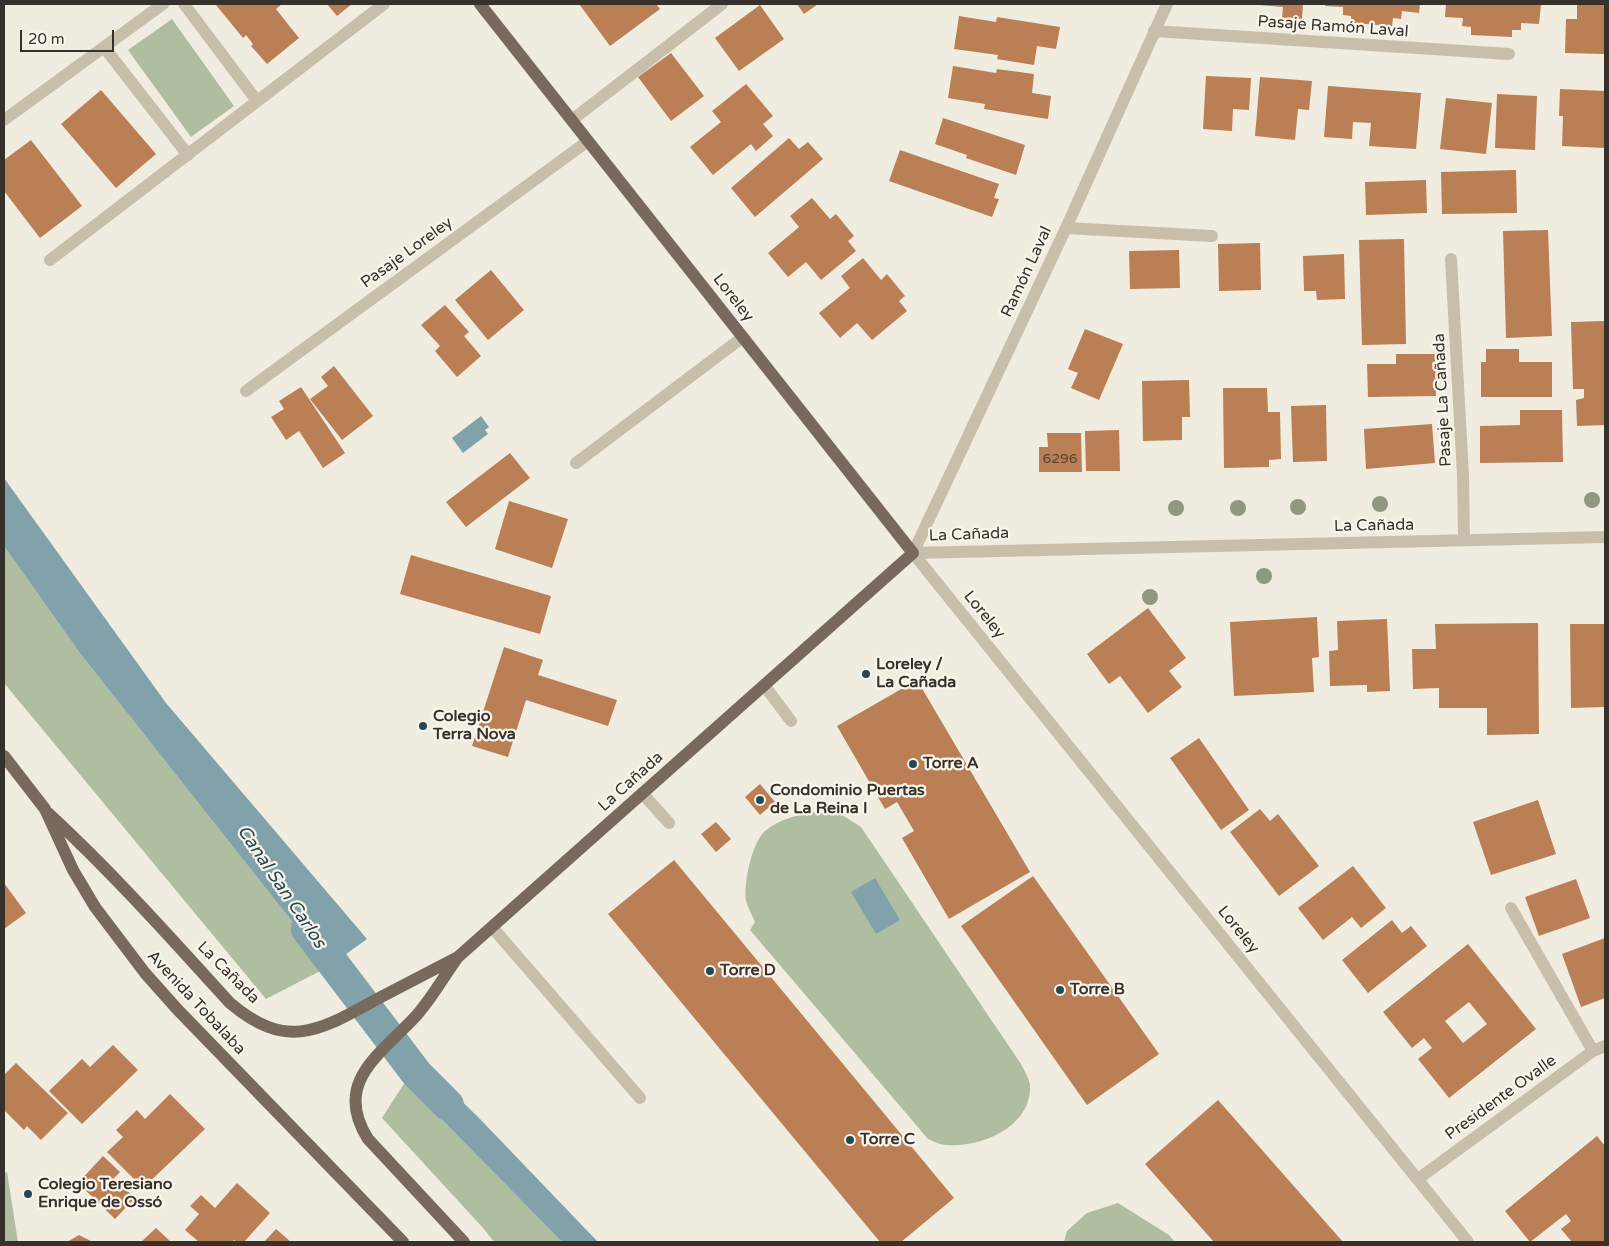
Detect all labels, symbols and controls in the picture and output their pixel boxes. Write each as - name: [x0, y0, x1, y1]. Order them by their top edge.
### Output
- street label: Pasaje Ramón Laval: [1257, 12, 1409, 42]
- scale bar: [22, 20, 116, 52]
- text: 20 m: [28, 30, 65, 48]
- street label: Pasaje Loreley: [357, 213, 457, 293]
- street label: Ramón Laval: [998, 223, 1056, 321]
- street label: Loreley: [708, 270, 758, 326]
- street label: Pasaje La Cañada: [1430, 333, 1456, 467]
- house number: 6296: [1042, 451, 1078, 467]
- street label: La Cañada: [1334, 516, 1414, 536]
- street label: La Cañada: [929, 524, 1009, 546]
- street label: Loreley: [959, 587, 1009, 643]
- place label: Loreley / La Cañada: [876, 655, 956, 693]
- marker: Loreley / La Cañada: [860, 668, 872, 680]
- place label: Colegio Terra Nova: [433, 707, 516, 745]
- marker: Colegio Terra Nova: [417, 720, 429, 732]
- street label: La Cañada: [595, 748, 667, 816]
- place label: Torre A: [923, 754, 979, 774]
- marker: Torre A: [907, 758, 919, 770]
- place label: Condominio Puertas de La Reina I: [770, 781, 925, 819]
- marker: Condominio Puertas de La Reina I: [754, 794, 766, 806]
- water label: Canal San Carlos: [232, 822, 330, 952]
- street label: Loreley: [1213, 902, 1263, 958]
- street label: La Cañada: [193, 938, 263, 1008]
- street label: Avenida Tobalaba: [143, 947, 249, 1059]
- place label: Torre D: [720, 961, 776, 981]
- marker: Torre D: [704, 965, 716, 977]
- place label: Torre B: [1070, 980, 1125, 1000]
- marker: Torre B: [1054, 984, 1066, 996]
- street label: Presidente Ovalle: [1442, 1051, 1560, 1145]
- place label: Torre C: [860, 1130, 915, 1150]
- marker: Torre C: [844, 1134, 856, 1146]
- place label: Colegio Teresiano Enrique de Ossó: [38, 1175, 172, 1213]
- marker: Colegio Teresiano Enrique de Ossó: [22, 1188, 34, 1200]

